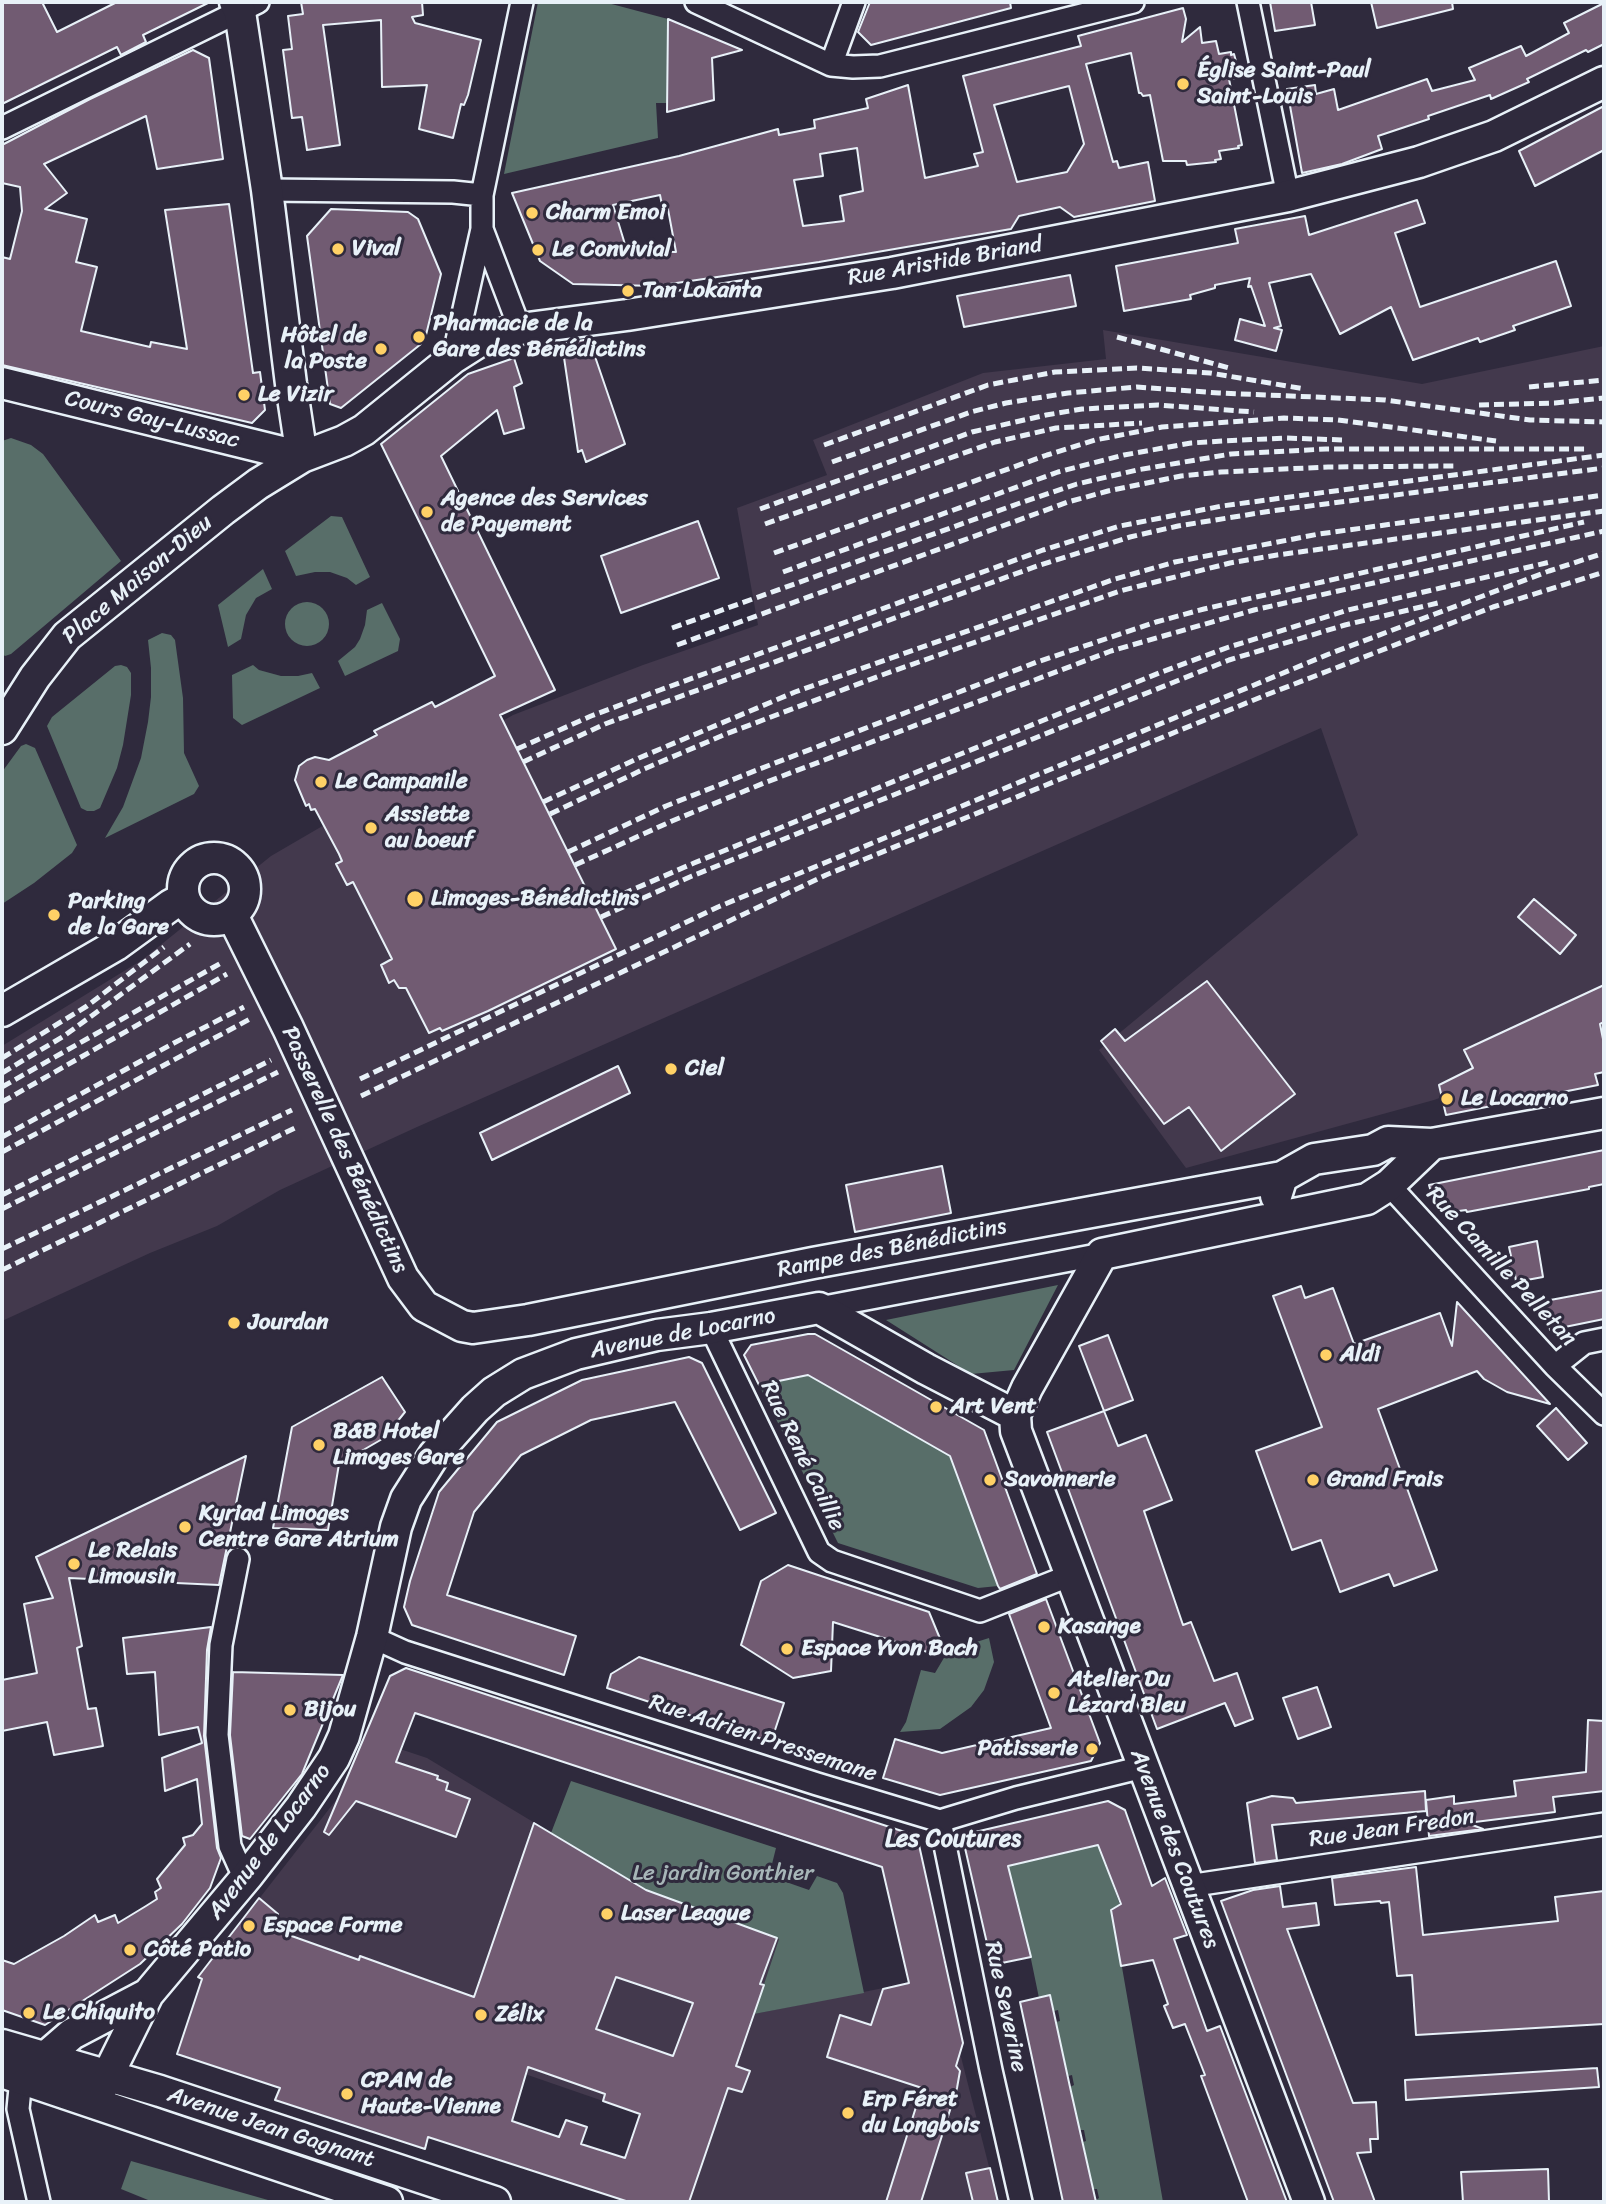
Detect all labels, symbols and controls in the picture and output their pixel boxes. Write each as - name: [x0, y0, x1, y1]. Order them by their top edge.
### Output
- place label: Église Saint-Paul Saint-Louis: [1197, 57, 1371, 111]
- marker: Église Saint-Paul Saint-Louis: [1175, 76, 1191, 92]
- place label: Charm Emoi: [546, 199, 665, 227]
- marker: Charm Emoi: [524, 205, 540, 221]
- street label: Rue Aristide Briand: [846, 231, 1044, 293]
- place label: Vival: [352, 235, 401, 263]
- place label: Le Convivial: [552, 236, 671, 264]
- marker: Vival: [330, 241, 346, 257]
- marker: Le Convivial: [530, 242, 546, 258]
- place label: Tan Lokanta: [642, 277, 762, 305]
- marker: Tan Lokanta: [620, 283, 636, 299]
- place label: Pharmacie de la Gare des Bénédictins: [433, 310, 645, 364]
- place label: Hôtel de la Poste: [281, 322, 367, 376]
- marker: Pharmacie de la Gare des Bénédictins: [411, 329, 427, 345]
- marker: Hôtel de la Poste: [373, 341, 389, 357]
- place label: Le Vizir: [258, 381, 333, 409]
- street label: Cours Gay-Lussac: [62, 385, 242, 455]
- marker: Le Vizir: [236, 387, 252, 403]
- place label: Agence des Services de Payement: [441, 485, 648, 539]
- marker: Agence des Services de Payement: [419, 504, 435, 520]
- street label: Place Maison-Dieu: [57, 509, 219, 651]
- place label: Le Campanile: [335, 768, 468, 796]
- marker: Le Campanile: [313, 774, 329, 790]
- place label: Assiette au boeuf: [385, 801, 473, 855]
- marker: Assiette au boeuf: [363, 820, 379, 836]
- place label: Limoges-Bénédictins: [431, 885, 639, 913]
- place label: Parking de la Gare: [68, 888, 169, 942]
- marker: Limoges-Bénédictins: [405, 889, 425, 909]
- marker: Parking de la Gare: [46, 907, 62, 923]
- street label: Passerelle des Bénédictins: [275, 1022, 413, 1278]
- place label: Ciel: [685, 1055, 724, 1083]
- marker: Ciel: [663, 1061, 679, 1077]
- place label: Le Locarno: [1461, 1085, 1568, 1113]
- marker: Le Locarno: [1439, 1091, 1455, 1107]
- street label: Rue Camille Pelletan: [1420, 1181, 1582, 1353]
- street label: Rampe des Bénédictins: [775, 1213, 1009, 1285]
- street label: Avenue de Locarno: [588, 1303, 778, 1365]
- place label: Jourdan: [248, 1309, 328, 1337]
- marker: Jourdan: [226, 1315, 242, 1331]
- place label: Aldi: [1340, 1341, 1380, 1369]
- marker: Aldi: [1318, 1347, 1334, 1363]
- street label: Rue René Caillie: [754, 1376, 850, 1536]
- place label: Art Vent: [950, 1393, 1037, 1421]
- marker: Art Vent: [928, 1399, 944, 1415]
- place label: B&B Hotel Limoges Gare: [333, 1418, 465, 1472]
- marker: B&B Hotel Limoges Gare: [311, 1437, 327, 1453]
- place label: Savonnerie: [1004, 1466, 1116, 1494]
- place label: Grand Frais: [1327, 1466, 1443, 1494]
- marker: Savonnerie: [982, 1472, 998, 1488]
- marker: Grand Frais: [1305, 1472, 1321, 1488]
- place label: Kyriad Limoges Centre Gare Atrium: [199, 1500, 399, 1554]
- marker: Kyriad Limoges Centre Gare Atrium: [177, 1519, 193, 1535]
- place label: Le Relais Limousin: [88, 1537, 177, 1591]
- marker: Le Relais Limousin: [66, 1556, 82, 1572]
- place label: Kasange: [1058, 1613, 1141, 1641]
- marker: Kasange: [1036, 1619, 1052, 1635]
- place label: Espace Yvon Bach: [801, 1635, 978, 1663]
- marker: Espace Yvon Bach: [779, 1641, 795, 1657]
- place label: Atelier Du Lézard Bleu: [1068, 1666, 1186, 1720]
- marker: Atelier Du Lézard Bleu: [1046, 1685, 1062, 1701]
- street label: Rue Adrien Pressemane: [646, 1689, 880, 1789]
- place label: Bijou: [304, 1696, 356, 1724]
- marker: Bijou: [282, 1702, 298, 1718]
- place label: Patisserie: [977, 1735, 1078, 1763]
- marker: Patisserie: [1084, 1741, 1100, 1757]
- street label: Avenue des Coutures: [1123, 1745, 1225, 1953]
- street label: Avenue de Locarno: [202, 1759, 338, 1925]
- street label: Rue Jean Fredon: [1308, 1804, 1476, 1854]
- district label: Les Coutures: [885, 1826, 1021, 1854]
- park label: Le jardin Gonthier: [632, 1860, 814, 1888]
- place label: Laser League: [621, 1900, 751, 1928]
- marker: Laser League: [599, 1906, 615, 1922]
- place label: Espace Forme: [263, 1912, 402, 1940]
- marker: Espace Forme: [241, 1918, 257, 1934]
- place label: Côté Patio: [144, 1936, 251, 1964]
- street label: Rue Severine: [978, 1939, 1032, 2075]
- marker: Côté Patio: [122, 1942, 138, 1958]
- place label: Le Chiquito: [43, 1999, 155, 2027]
- place label: Zélix: [495, 2001, 544, 2029]
- marker: Le Chiquito: [21, 2005, 37, 2021]
- marker: Zélix: [473, 2007, 489, 2023]
- place label: CPAM de Haute-Vienne: [361, 2067, 501, 2121]
- street label: Avenue Jean Gagnant: [164, 2082, 378, 2174]
- marker: CPAM de Haute-Vienne: [339, 2086, 355, 2102]
- place label: Erp Féret du Longbois: [862, 2086, 980, 2140]
- marker: Erp Féret du Longbois: [840, 2105, 856, 2121]

